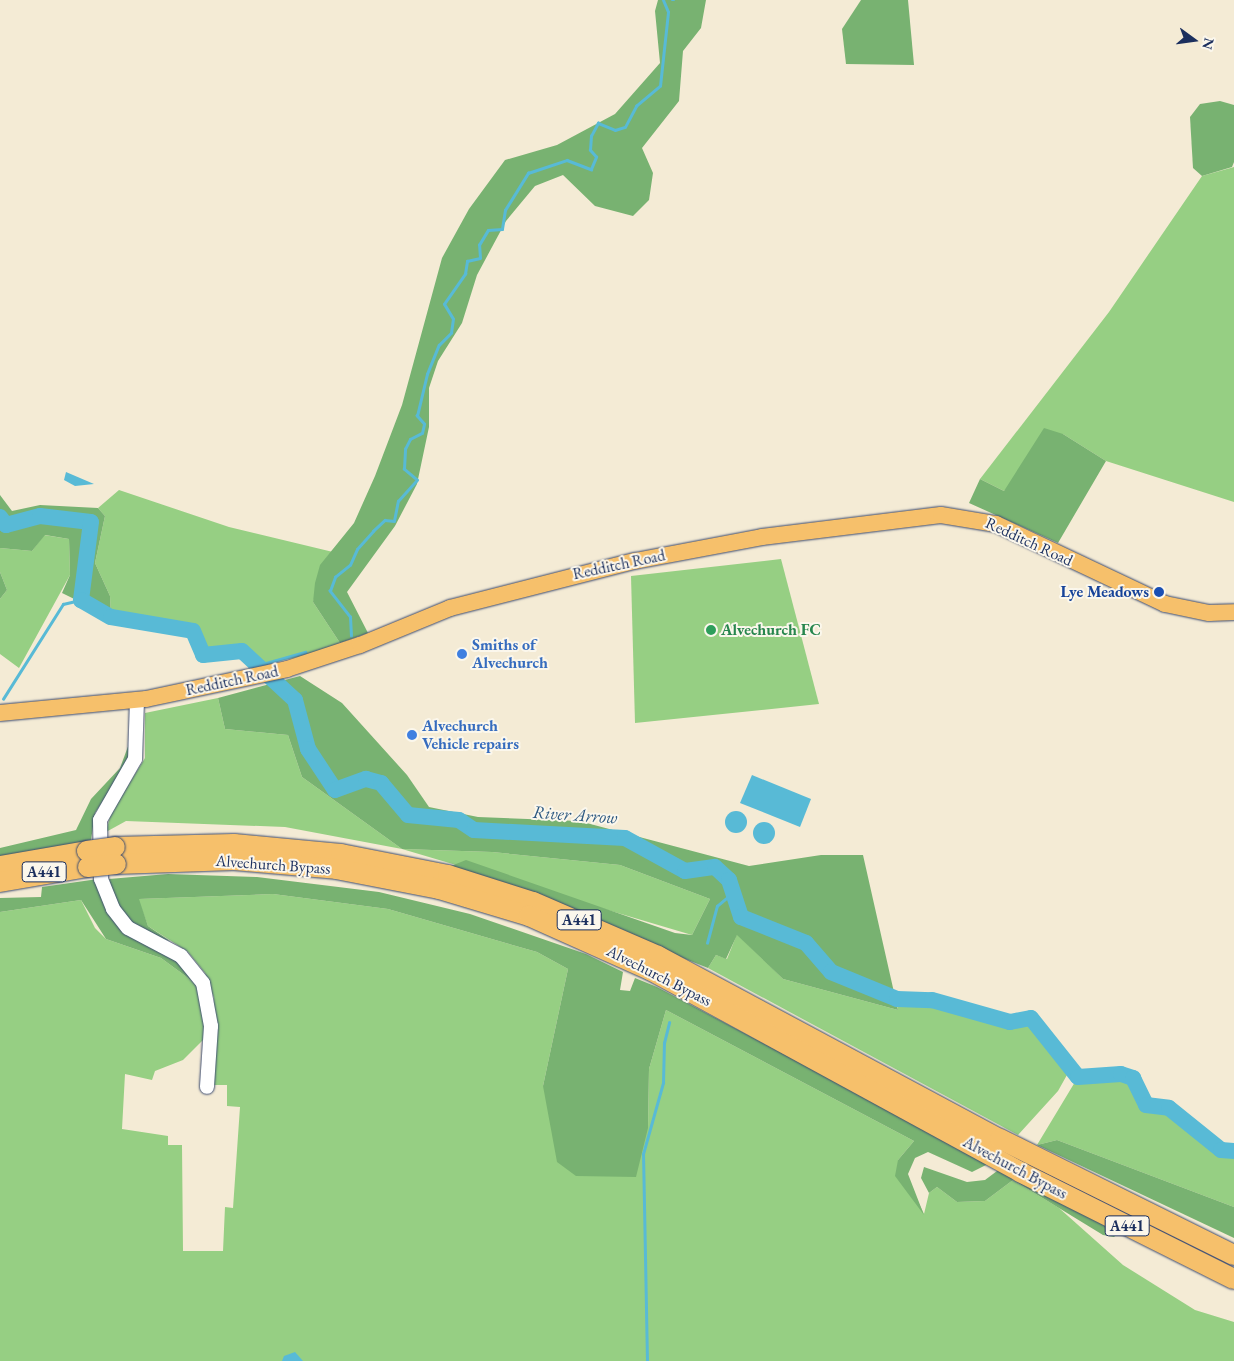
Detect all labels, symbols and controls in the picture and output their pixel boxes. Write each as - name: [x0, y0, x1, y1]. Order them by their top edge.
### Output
- north arrow: [1169, 15, 1219, 65]
- text: N: [1198, 36, 1219, 51]
- street label: Redditch Road: [982, 513, 1076, 571]
- street label: Redditch Road: [571, 546, 667, 584]
- place label: Lye Meadows: [1060, 582, 1149, 602]
- marker: Lye Meadows: [1153, 586, 1165, 598]
- place label: Alvechurch FC: [721, 620, 821, 640]
- marker: Alvechurch FC: [705, 624, 717, 636]
- place label: Smiths of Alvechurch: [472, 635, 548, 673]
- marker: Smiths of Alvechurch: [456, 648, 468, 660]
- street label: Redditch Road: [184, 662, 280, 700]
- place label: Alvechurch Vehicle repairs: [422, 716, 519, 754]
- marker: Alvechurch Vehicle repairs: [406, 729, 418, 741]
- water label: River Arrow: [532, 801, 618, 829]
- street label: Alvechurch Bypass: [215, 851, 331, 879]
- road number: A441: [22, 860, 66, 884]
- road number: A441: [556, 908, 602, 932]
- street label: Alvechurch Bypass: [603, 941, 715, 1011]
- street label: Alvechurch Bypass: [960, 1132, 1070, 1204]
- road number: A441: [1104, 1214, 1150, 1238]

